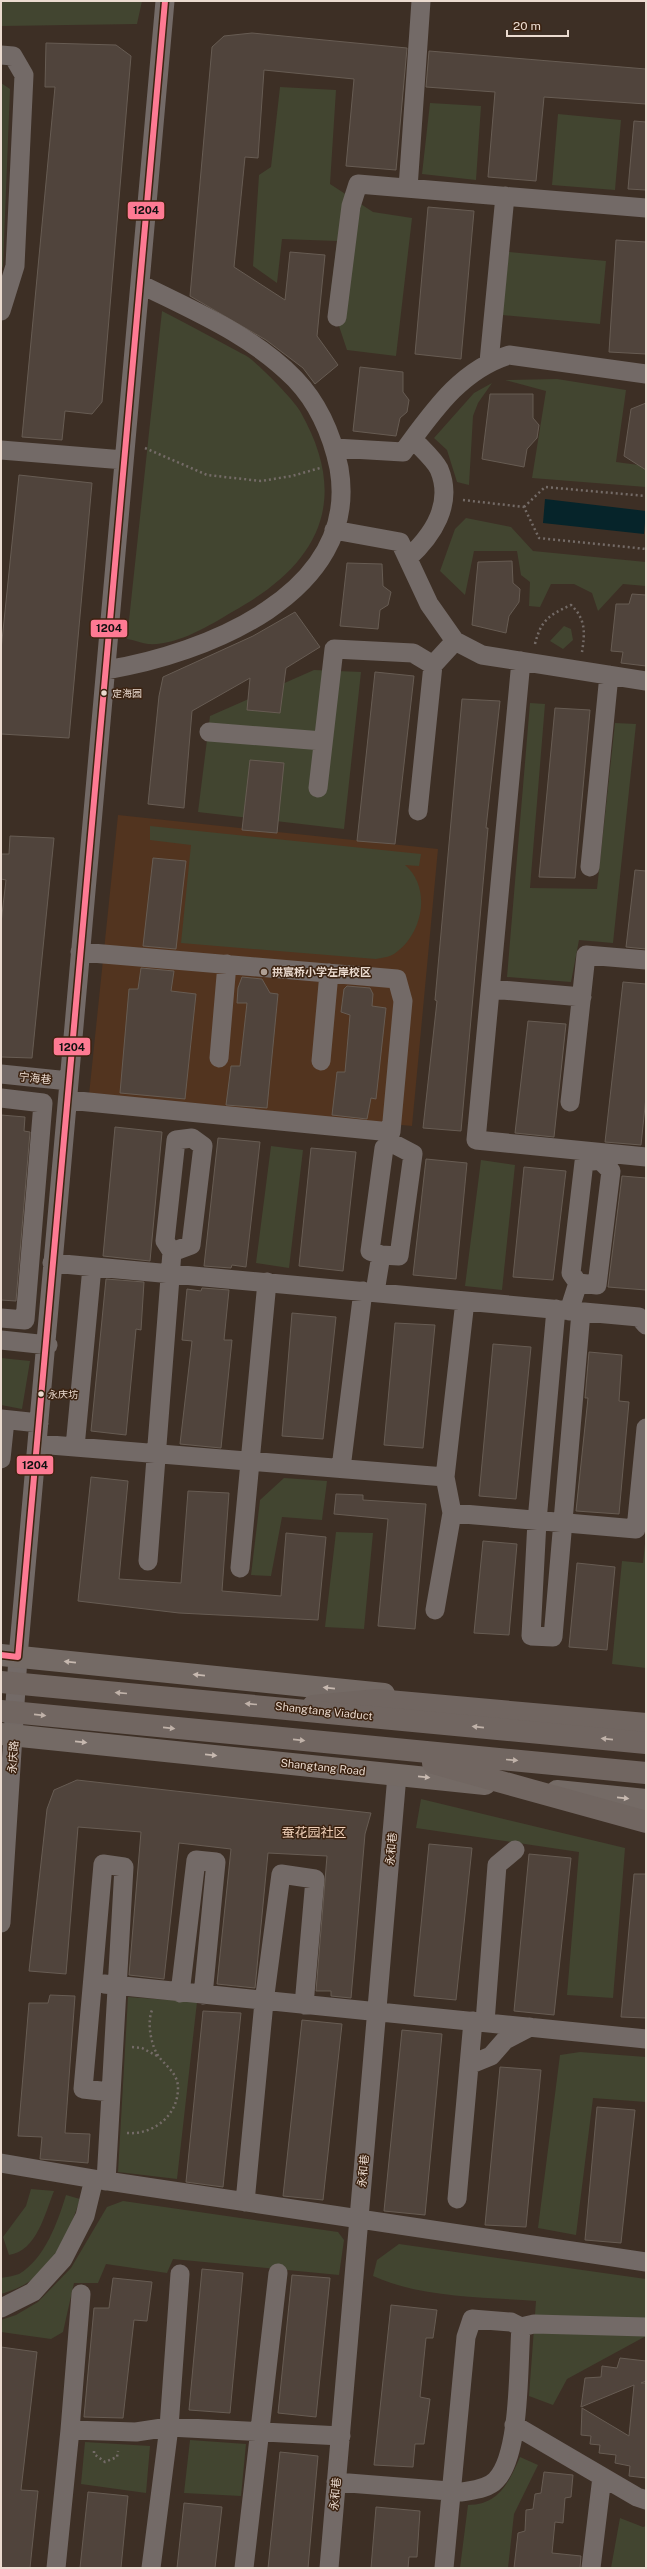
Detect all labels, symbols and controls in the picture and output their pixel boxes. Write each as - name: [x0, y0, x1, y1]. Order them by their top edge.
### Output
- scale bar: [507, 12, 568, 38]
- text: 20 m: [513, 19, 541, 33]
- line badge: 1204: [127, 201, 165, 220]
- text: 1204: [133, 204, 159, 216]
- line badge: 1204: [90, 619, 128, 638]
- text: 1204: [96, 622, 122, 634]
- place label: 定海园: [112, 687, 142, 699]
- marker: 定海园: [99, 688, 109, 698]
- place label: 拱宸桥小学左岸校区: [272, 966, 371, 978]
- marker: 拱宸桥小学左岸校区: [259, 967, 269, 977]
- line badge: 1204: [53, 1037, 91, 1056]
- text: 1204: [59, 1041, 85, 1053]
- street label: 宁海巷: [18, 1070, 52, 1086]
- place label: 永庆坊: [48, 1388, 78, 1400]
- marker: 永庆坊: [36, 1389, 46, 1399]
- line badge: 1204: [16, 1455, 54, 1475]
- text: 1204: [22, 1459, 48, 1471]
- one-way arrow: [64, 1659, 76, 1666]
- one-way arrow: [193, 1672, 205, 1679]
- one-way arrow: [323, 1685, 335, 1692]
- one-way arrow: [115, 1689, 127, 1696]
- street label: Shangtang Viaduct: [275, 1700, 373, 1722]
- one-way arrow: [245, 1701, 257, 1708]
- one-way arrow: [34, 1712, 46, 1718]
- one-way arrow: [472, 1723, 484, 1730]
- one-way arrow: [163, 1724, 175, 1731]
- one-way arrow: [601, 1736, 613, 1743]
- one-way arrow: [293, 1737, 305, 1744]
- one-way arrow: [75, 1739, 87, 1745]
- street label: 永庆路: [6, 1740, 20, 1774]
- one-way arrow: [205, 1752, 217, 1759]
- street label: Shangtang Road: [280, 1757, 366, 1777]
- one-way arrow: [506, 1757, 518, 1764]
- one-way arrow: [418, 1774, 430, 1781]
- one-way arrow: [616, 1794, 629, 1801]
- district label: 蚕花园社区: [281, 1825, 347, 1840]
- street label: 永和巷: [384, 1832, 398, 1866]
- street label: 永和巷: [356, 2154, 370, 2188]
- street label: 永和巷: [328, 2477, 342, 2511]

